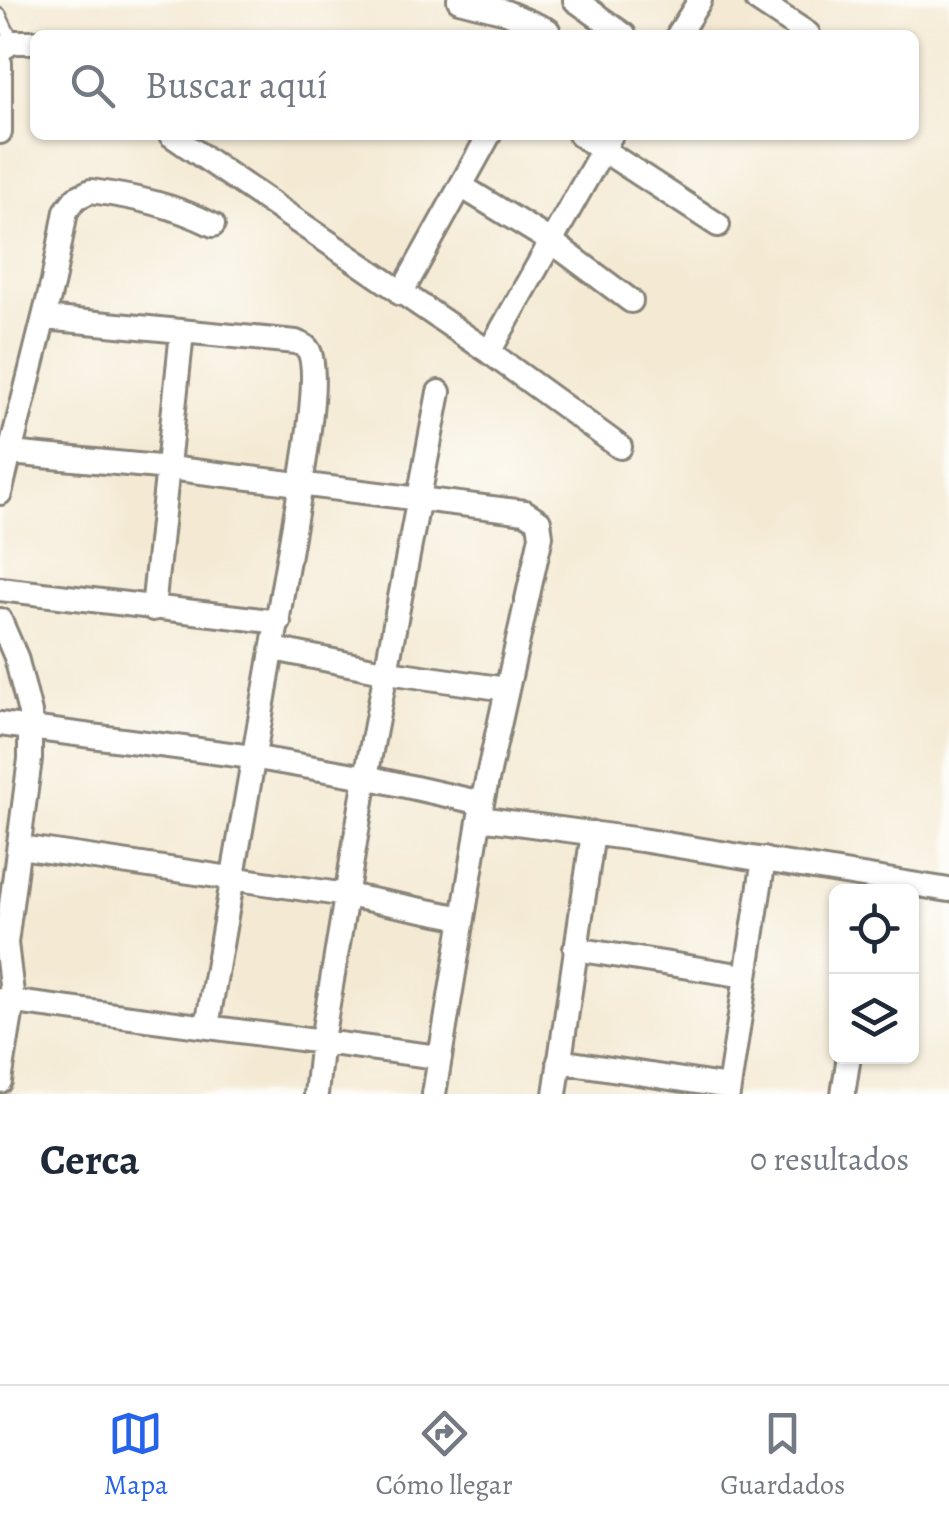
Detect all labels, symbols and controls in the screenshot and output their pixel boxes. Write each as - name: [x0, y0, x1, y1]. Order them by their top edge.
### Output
- search box: [30, 30, 919, 140]
- icon: search: [65, 58, 120, 113]
- text: Buscar aquí: [145, 59, 328, 111]
- map controls: [829, 884, 919, 1064]
- button: locate: [829, 884, 919, 974]
- button: layers: [829, 974, 919, 1064]
- text: Cerca: [40, 1131, 139, 1188]
- text: 0 resultados: [750, 1137, 909, 1181]
- tab: Mapa: [104, 1406, 168, 1504]
- tab: Cómo llegar: [376, 1406, 513, 1504]
- tab: Guardados: [720, 1406, 845, 1504]

